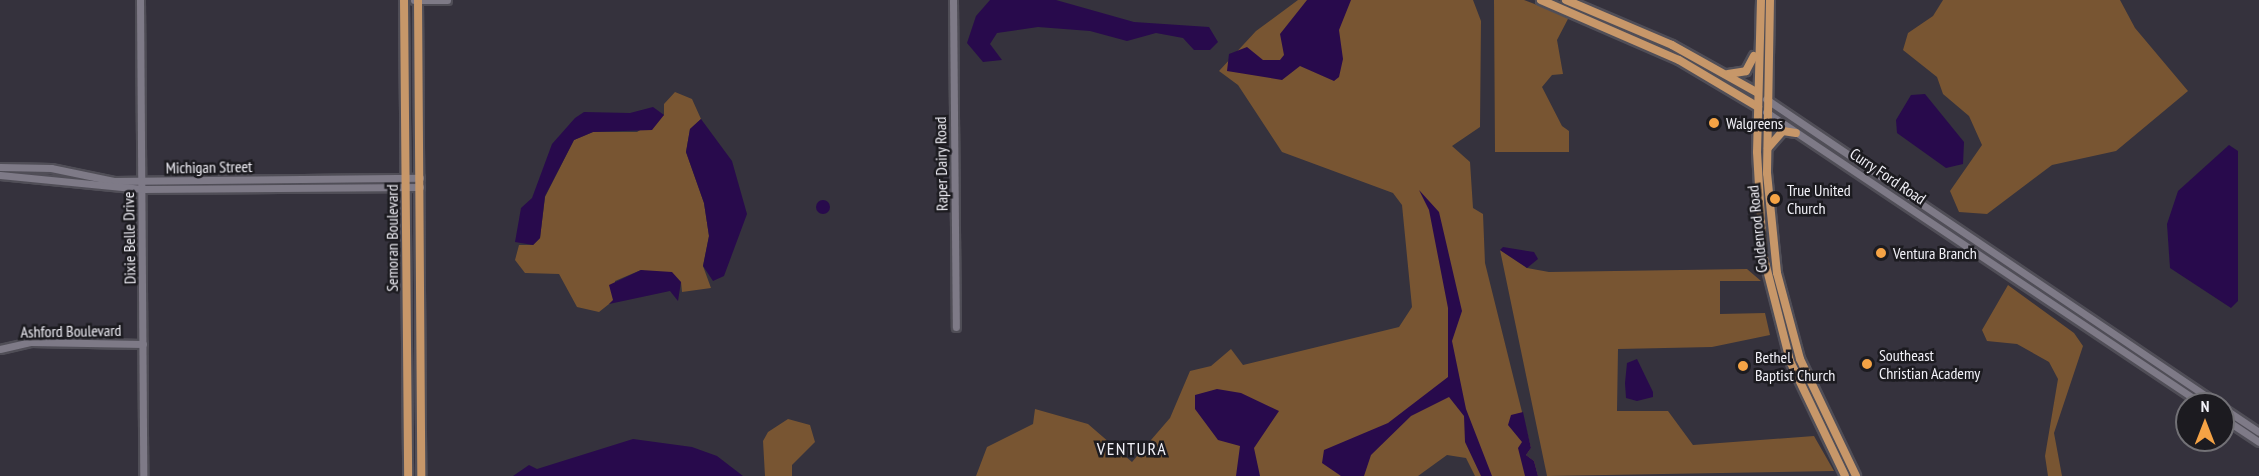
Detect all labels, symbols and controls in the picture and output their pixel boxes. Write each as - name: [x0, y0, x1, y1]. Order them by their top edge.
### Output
- place label: Walgreens: [1726, 113, 1783, 133]
- street label: Raper Dairy Road: [931, 116, 951, 212]
- marker: Walgreens: [1707, 116, 1721, 130]
- street label: Curry Ford Road: [1846, 144, 1930, 208]
- street label: Michigan Street: [165, 157, 253, 177]
- place label: True United Church: [1787, 180, 1851, 218]
- street label: Semoran Boulevard: [382, 184, 402, 292]
- street label: Goldenrod Road: [1743, 184, 1771, 274]
- street label: Dixie Belle Drive: [119, 192, 139, 284]
- marker: True United Church: [1768, 192, 1782, 206]
- place label: Ventura Branch: [1893, 243, 1977, 263]
- marker: Ventura Branch: [1874, 246, 1888, 260]
- street label: Ashford Boulevard: [20, 321, 122, 341]
- place label: Southeast Christian Academy: [1879, 345, 1981, 383]
- place label: Bethel Baptist Church: [1755, 347, 1835, 385]
- marker: Southeast Christian Academy: [1860, 357, 1874, 371]
- marker: Bethel Baptist Church: [1736, 359, 1750, 373]
- north arrow: [2175, 392, 2235, 452]
- text: N: [2201, 396, 2209, 416]
- district label: VENTURA: [1097, 438, 1167, 460]

